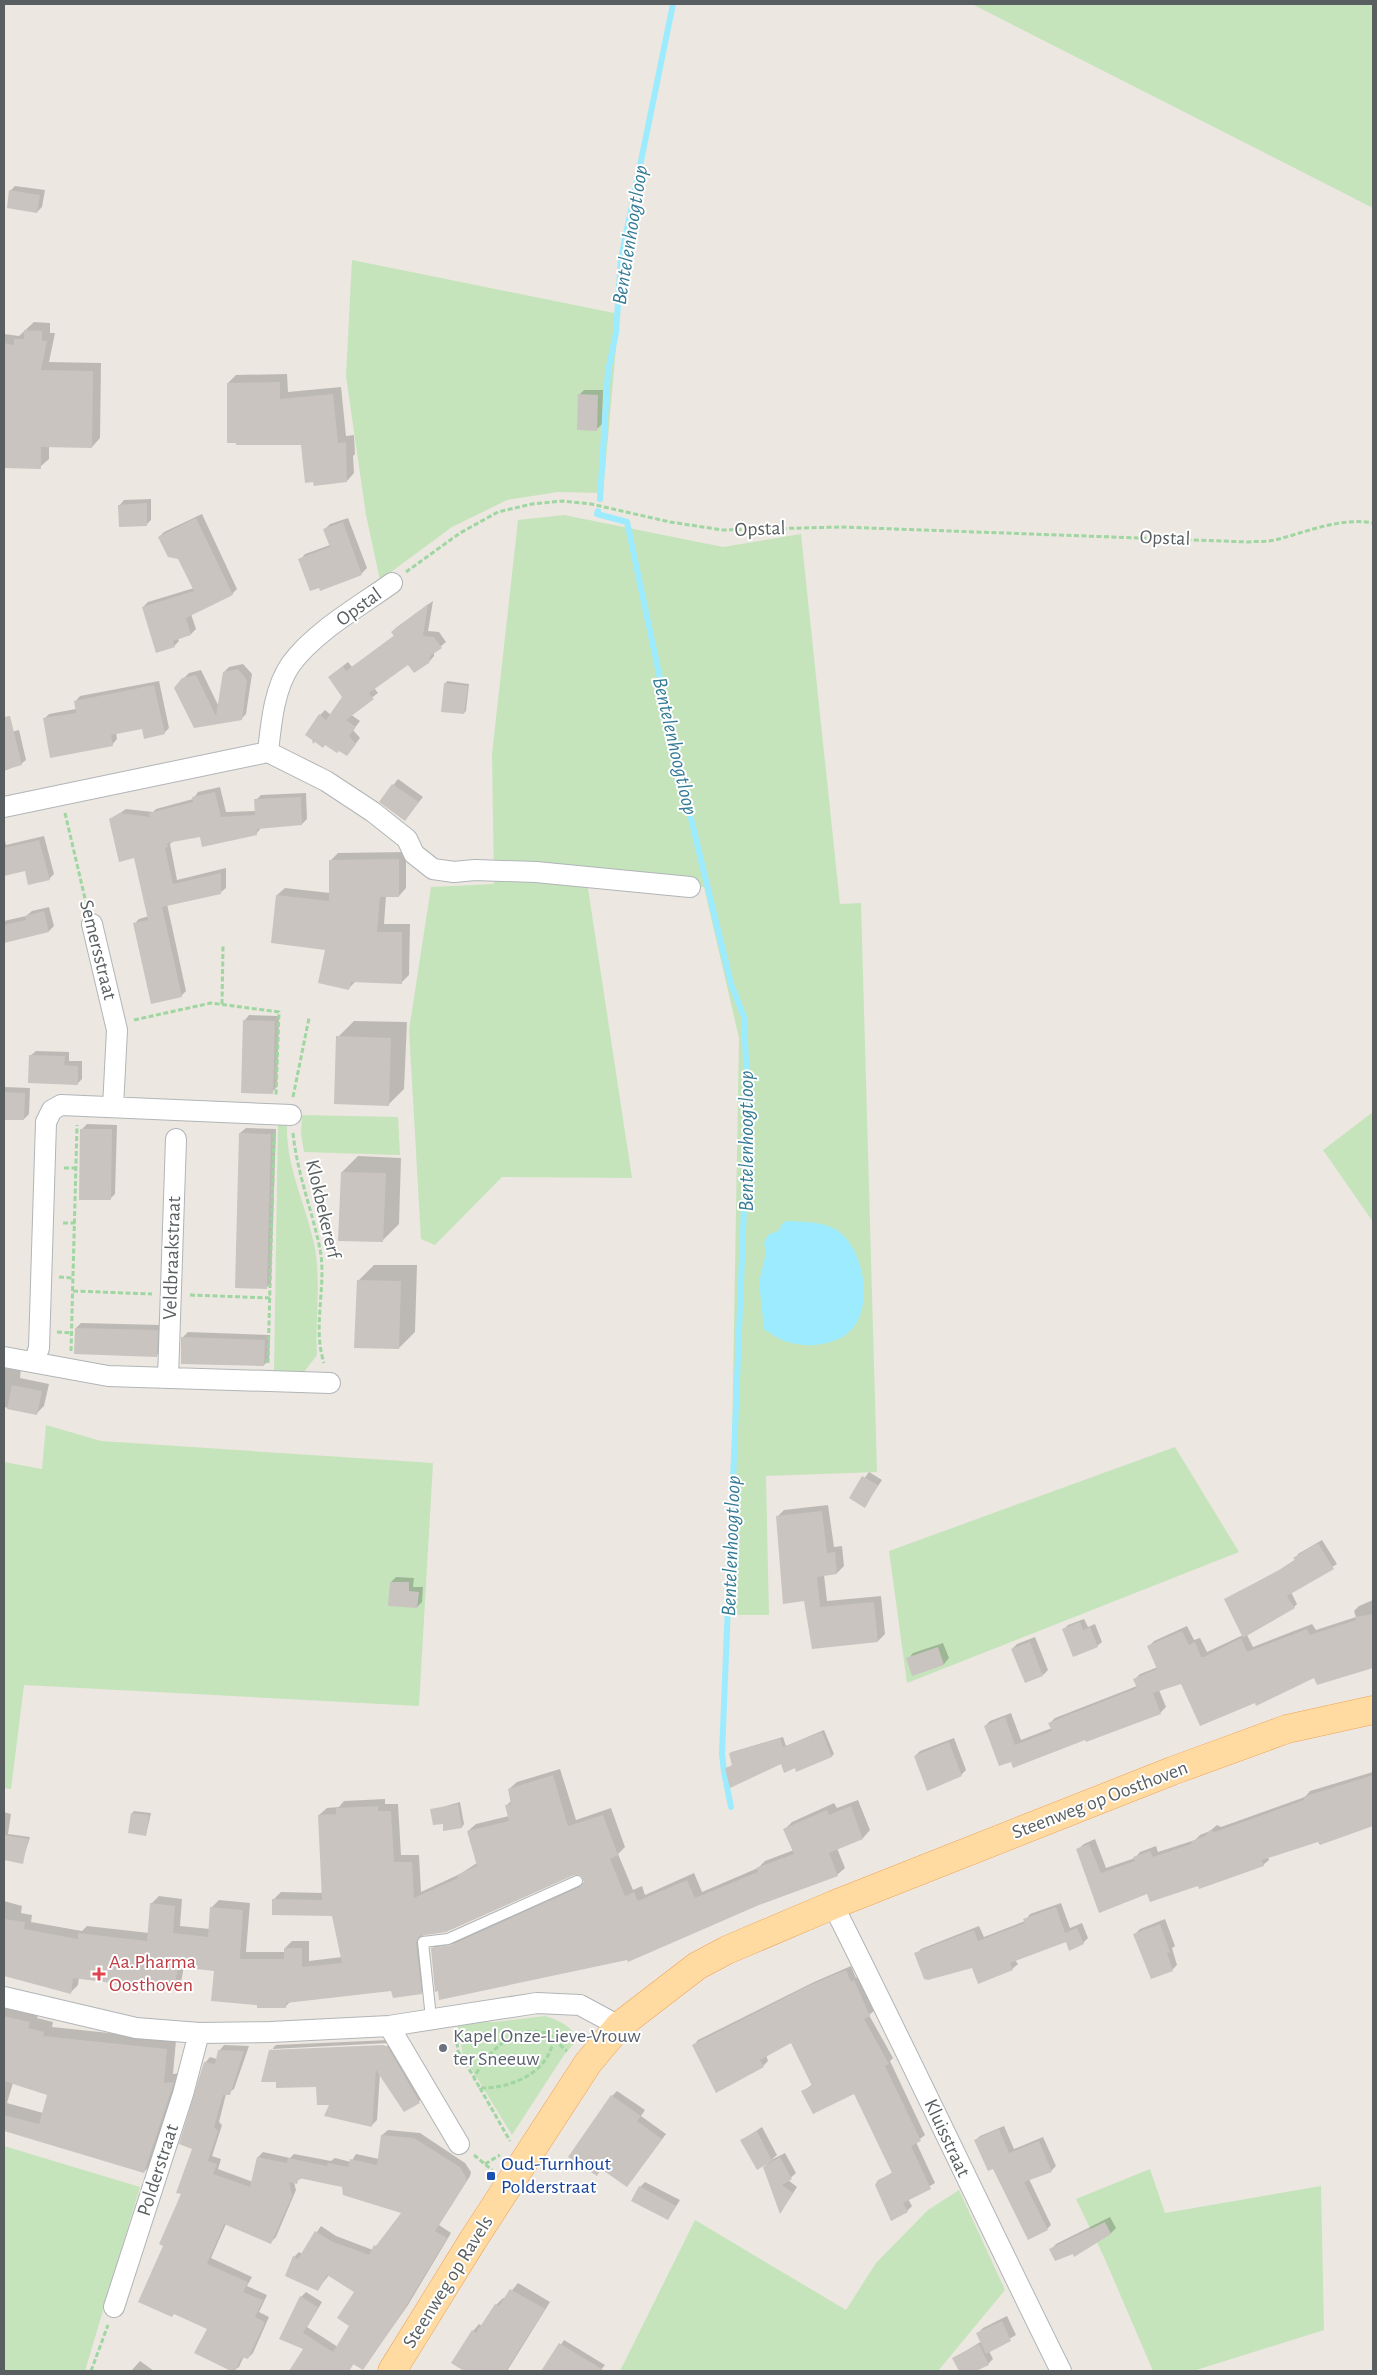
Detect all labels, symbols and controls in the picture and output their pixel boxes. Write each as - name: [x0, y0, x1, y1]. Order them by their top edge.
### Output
- water label: Bentelenhoogtloop: [609, 164, 652, 306]
- street label: Opstal: [734, 518, 786, 540]
- street label: Opstal: [1139, 527, 1191, 549]
- street label: Opstal: [333, 584, 385, 630]
- water label: Bentelenhoogtloop: [648, 675, 701, 817]
- street label: Semersstraat: [76, 898, 120, 1003]
- water label: Bentelenhoogtloop: [736, 1071, 758, 1211]
- street label: Klokbekererf: [302, 1158, 344, 1261]
- street label: Veldbraakstraat: [160, 1195, 184, 1320]
- water label: Bentelenhoogtloop: [718, 1475, 745, 1617]
- street label: Steenweg op Oosthoven: [1009, 1757, 1191, 1843]
- place label: Aa.Pharma Oosthoven: [109, 1952, 196, 1995]
- marker: Aa.Pharma Oosthoven: [93, 1968, 105, 1980]
- place label: Kapel Onze-Lieve-Vrouw ter Sneeuw: [453, 2026, 641, 2069]
- marker: Kapel Onze-Lieve-Vrouw ter Sneeuw: [437, 2042, 449, 2054]
- street label: Kluisstraat: [920, 2096, 974, 2180]
- street label: Polderstraat: [134, 2121, 182, 2218]
- place label: Oud-Turnhout Polderstraat: [501, 2154, 611, 2197]
- marker: Oud-Turnhout Polderstraat: [485, 2170, 497, 2182]
- street label: Steenweg op Ravels: [399, 2212, 497, 2352]

